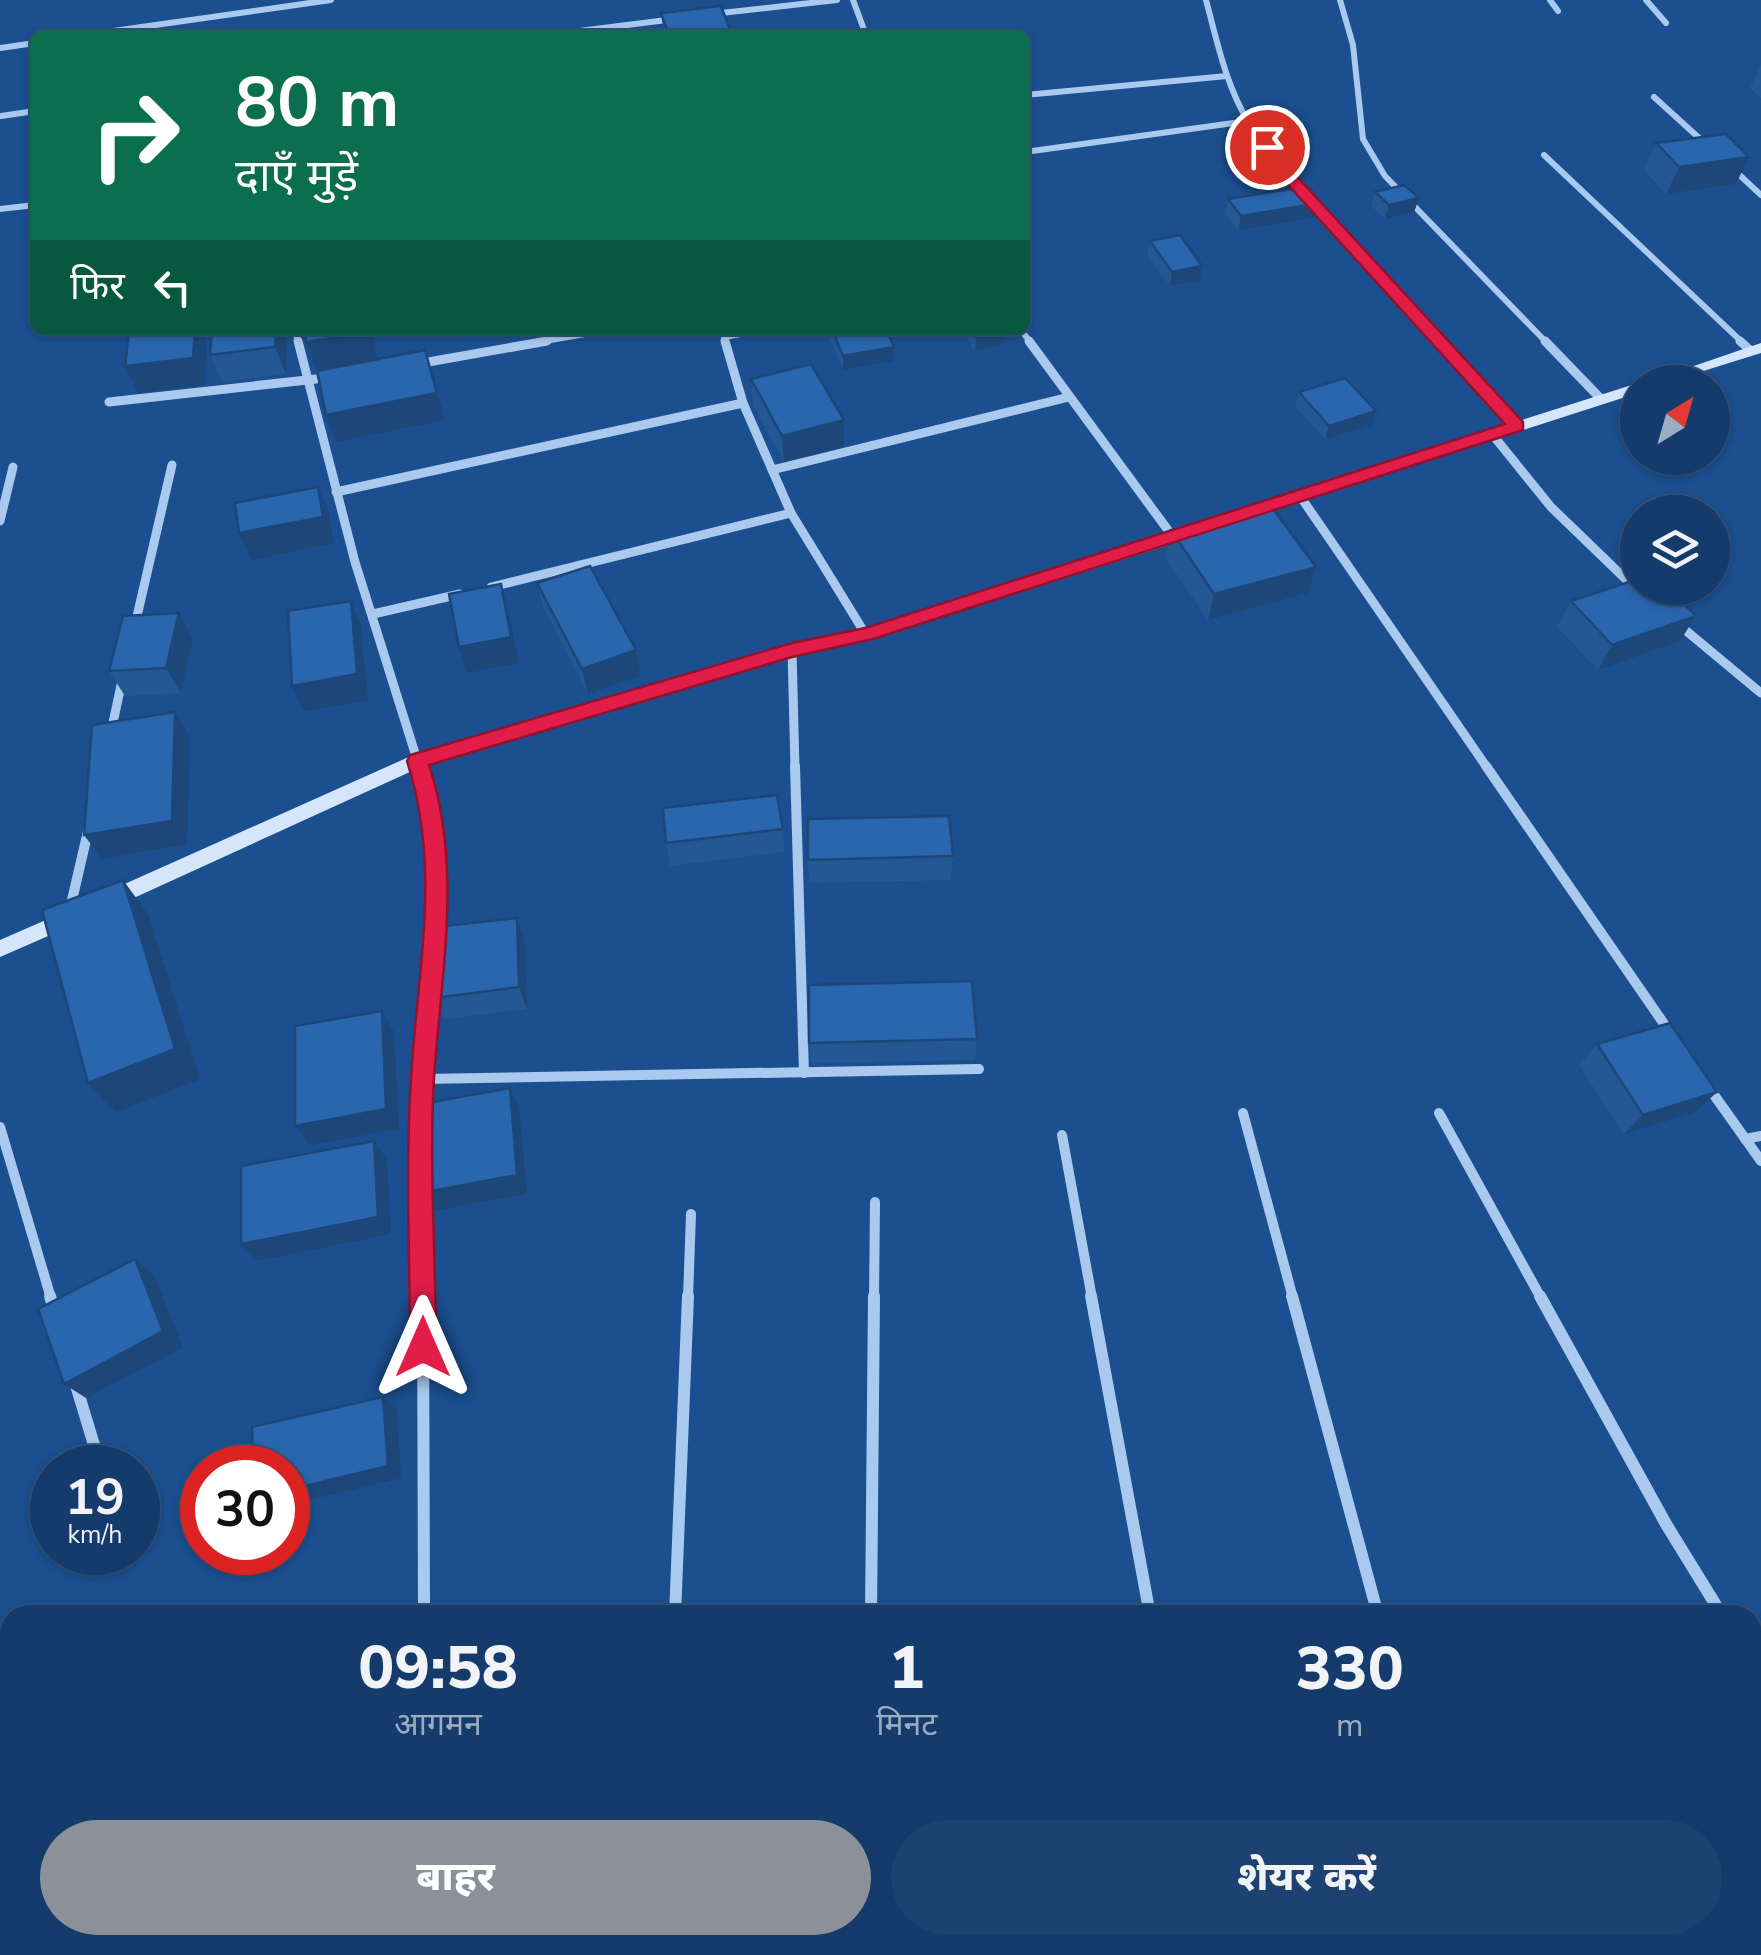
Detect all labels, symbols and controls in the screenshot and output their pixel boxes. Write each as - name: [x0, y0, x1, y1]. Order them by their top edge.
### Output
- text: 80 m: [235, 55, 399, 151]
- icon: right: [70, 70, 200, 200]
- pin: [1225, 105, 1310, 190]
- icon: arrive: [1240, 120, 1295, 175]
- text: दाएँ मुड़ें: [235, 146, 358, 207]
- icon: left: [145, 260, 200, 315]
- text: फिर: [70, 261, 125, 312]
- north arrow: [1620, 365, 1730, 475]
- map controls: [1620, 365, 1730, 605]
- button: layers: [1620, 495, 1730, 605]
- position arrow: [371, 1295, 475, 1399]
- speed limit sign: 30: [180, 1445, 310, 1575]
- text: 19: [65, 1463, 125, 1532]
- text: km/h: [67, 1518, 123, 1552]
- text: 09:58: [358, 1627, 518, 1709]
- text: 1: [889, 1627, 925, 1709]
- text: 330: [1296, 1628, 1404, 1710]
- text: आगमन: [394, 1703, 482, 1746]
- text: मिनट: [876, 1703, 937, 1746]
- text: m: [1336, 1704, 1363, 1747]
- button: बाहर: [40, 1820, 871, 1935]
- button: शेयर करें: [891, 1820, 1722, 1935]

